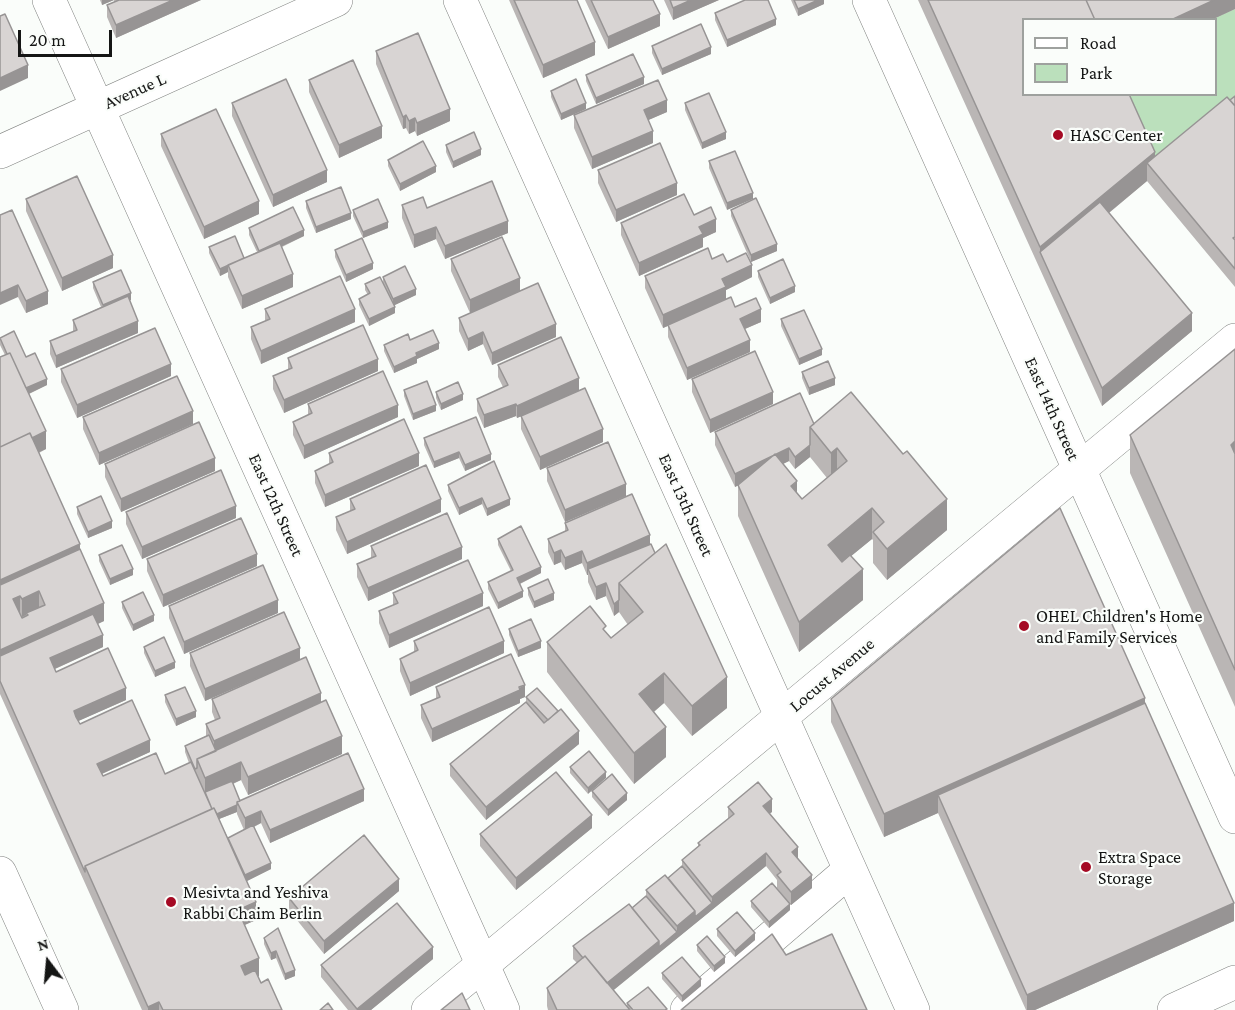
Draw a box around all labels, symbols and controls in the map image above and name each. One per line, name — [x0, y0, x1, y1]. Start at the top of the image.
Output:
scale bar — [21, 18, 116, 56]
legend — [1022, 18, 1217, 96]
text: 20 m — [29, 30, 66, 50]
text: Road — [1080, 33, 1117, 53]
text: Park — [1080, 63, 1112, 83]
street label: Avenue L — [101, 68, 169, 114]
place label: HASC Center — [1070, 124, 1163, 146]
marker: HASC Center — [1051, 128, 1065, 142]
street label: East 14th Street — [1020, 354, 1084, 464]
street label: East 12th Street — [244, 450, 308, 560]
street label: East 13th Street — [654, 450, 718, 560]
place label: OHEL Children's Home and Family Services — [1036, 605, 1202, 648]
marker: OHEL Children's Home and Family Services — [1017, 619, 1031, 633]
street label: Locust Avenue — [785, 633, 879, 717]
place label: Extra Space Storage — [1098, 846, 1181, 888]
marker: Extra Space Storage — [1079, 860, 1093, 874]
place label: Mesivta and Yeshiva Rabbi Chaim Berlin — [183, 881, 329, 924]
marker: Mesivta and Yeshiva Rabbi Chaim Berlin — [164, 895, 178, 909]
north arrow — [18, 932, 78, 992]
text: N — [35, 935, 50, 954]

